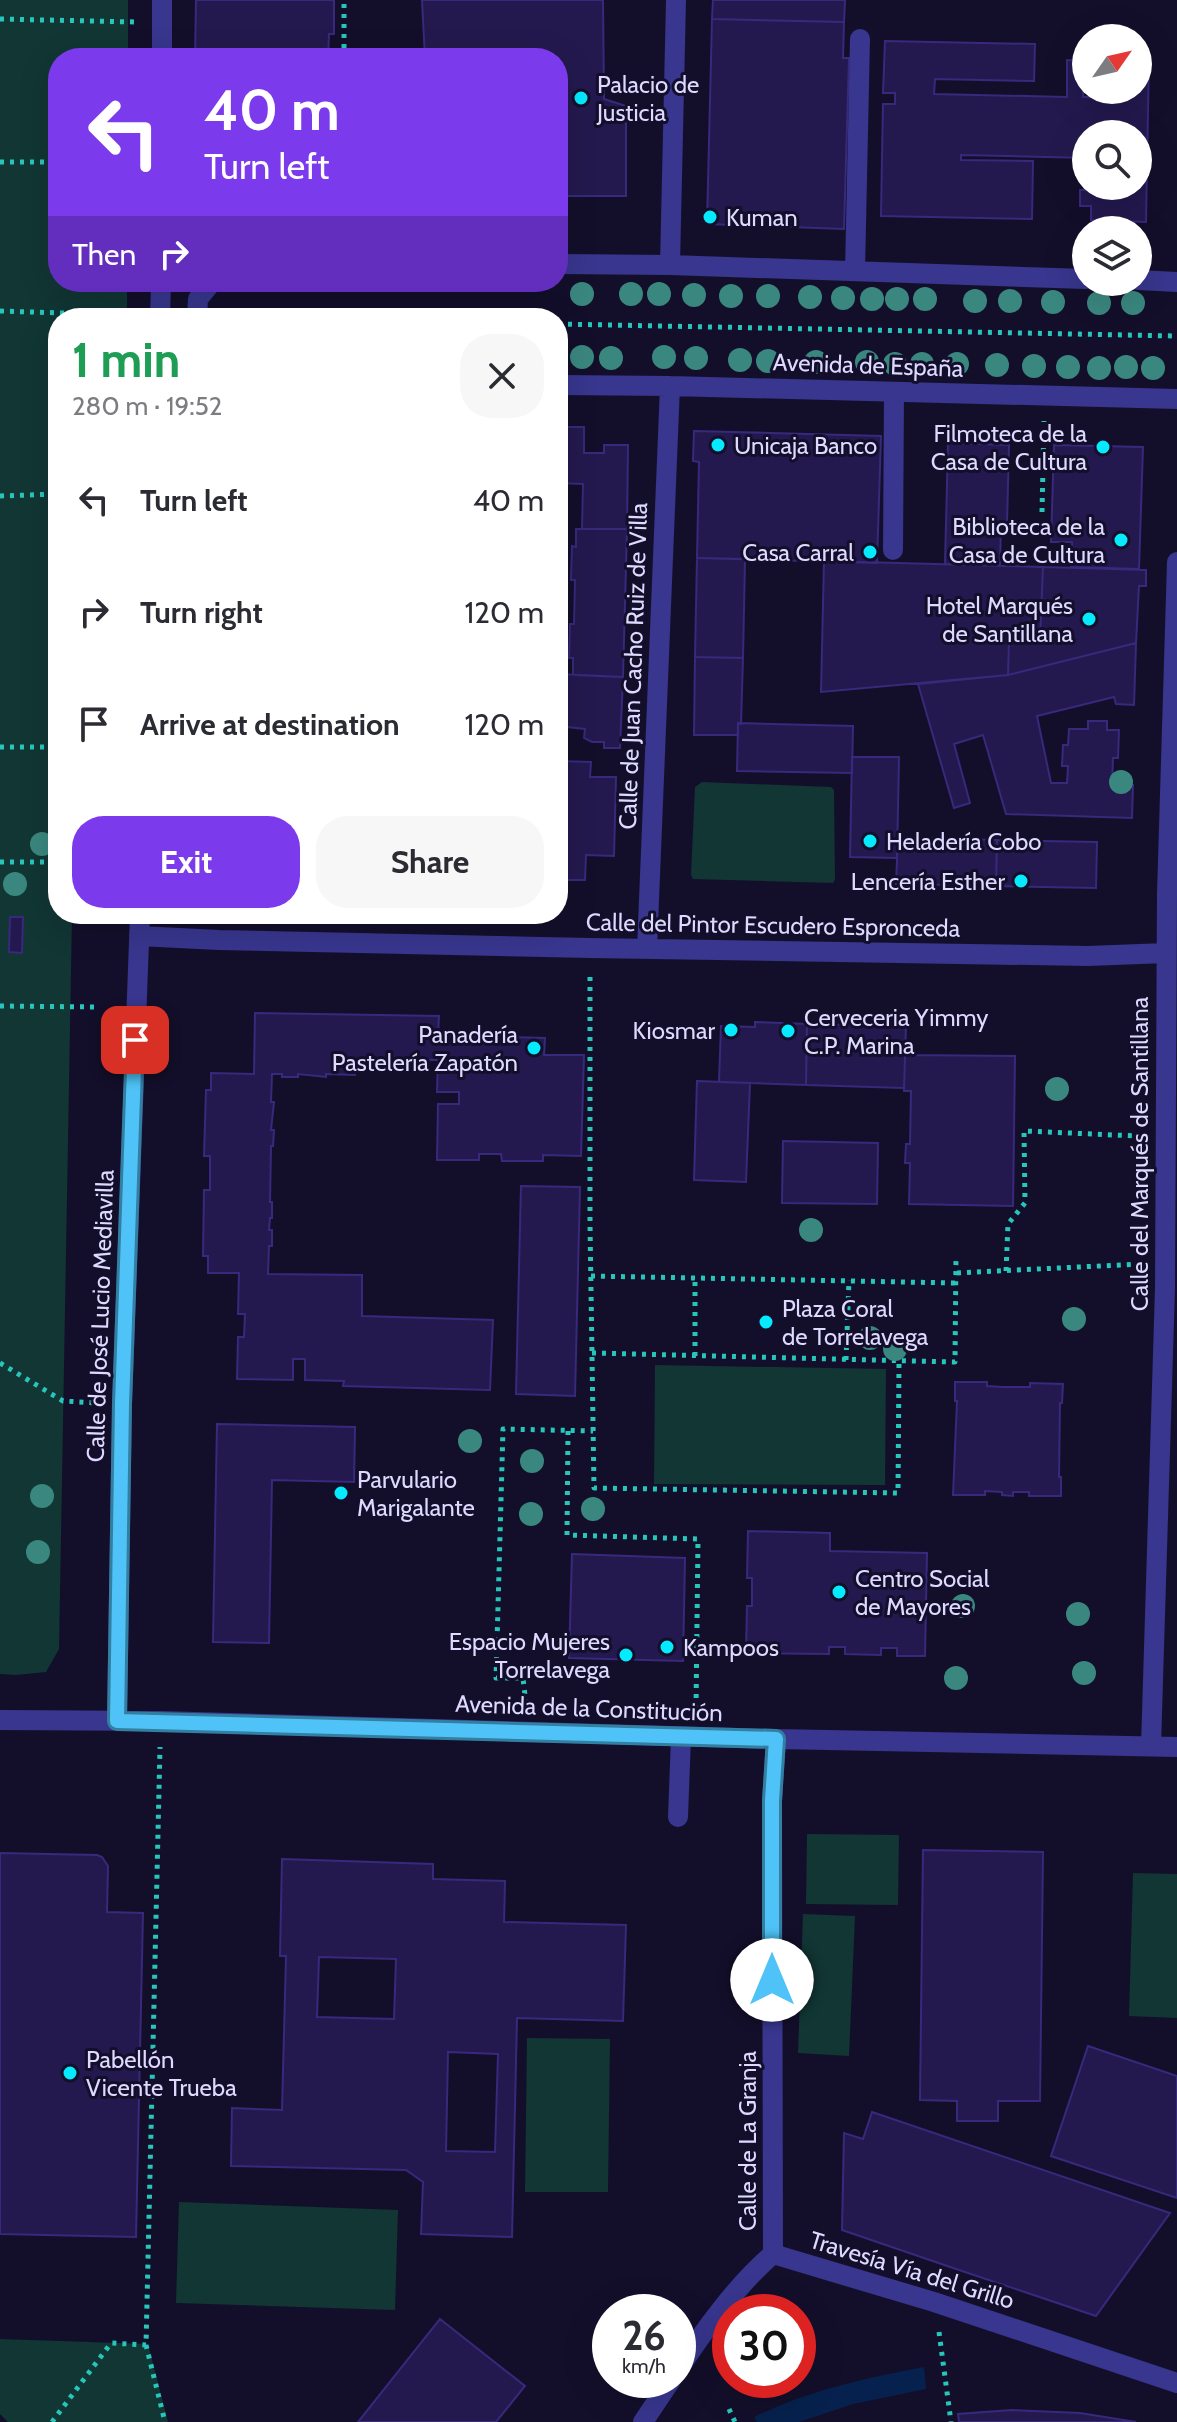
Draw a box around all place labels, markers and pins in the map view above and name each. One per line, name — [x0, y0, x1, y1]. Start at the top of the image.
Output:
place label: Palacio de Justicia — [596, 70, 699, 127]
marker: Palacio de Justicia — [572, 89, 590, 107]
place label: Kuman — [726, 203, 798, 232]
marker: Kuman — [701, 208, 719, 226]
place label: Filmoteca de la Casa de Cultura — [931, 419, 1087, 476]
place label: Unicaja Banco — [734, 431, 877, 460]
marker: Unicaja Banco — [709, 436, 727, 454]
marker: Filmoteca de la Casa de Cultura — [1094, 438, 1112, 456]
place label: Biblioteca de la Casa de Cultura — [949, 512, 1105, 569]
marker: Biblioteca de la Casa de Cultura — [1112, 531, 1130, 549]
place label: Casa Carral — [742, 538, 854, 567]
marker: Casa Carral — [861, 543, 879, 561]
place label: Hotel Marqués de Santillana — [926, 591, 1073, 648]
marker: Hotel Marqués de Santillana — [1080, 610, 1098, 628]
place label: Heladería Cobo — [886, 827, 1041, 856]
marker: Heladería Cobo — [861, 832, 879, 850]
place label: Lencería Esther — [851, 867, 1005, 896]
marker: Lencería Esther — [1012, 872, 1030, 890]
place label: Cerveceria Yimmy C.P. Marina — [804, 1003, 988, 1060]
pin — [101, 1006, 169, 1074]
place label: Kiosmar — [632, 1016, 715, 1045]
place label: Panadería Pastelería Zapatón — [332, 1020, 518, 1077]
marker: Kiosmar — [722, 1021, 740, 1039]
marker: Cerveceria Yimmy C.P. Marina — [779, 1022, 797, 1040]
marker: Panadería Pastelería Zapatón — [525, 1039, 543, 1057]
place label: Plaza Coral de Torrelavega — [782, 1294, 929, 1351]
marker: Plaza Coral de Torrelavega — [757, 1313, 775, 1331]
place label: Parvulario Marigalante — [357, 1465, 475, 1522]
marker: Parvulario Marigalante — [332, 1484, 350, 1502]
place label: Centro Social de Mayores — [855, 1564, 990, 1621]
marker: Centro Social de Mayores — [830, 1583, 848, 1601]
place label: Espacio Mujeres Torrelavega — [449, 1627, 610, 1684]
place label: Kampoos — [683, 1633, 779, 1662]
marker: Kampoos — [658, 1638, 676, 1656]
marker: Espacio Mujeres Torrelavega — [617, 1646, 635, 1664]
place label: Pabellón Vicente Trueba — [86, 2045, 237, 2102]
marker: Pabellón Vicente Trueba — [61, 2064, 79, 2082]

